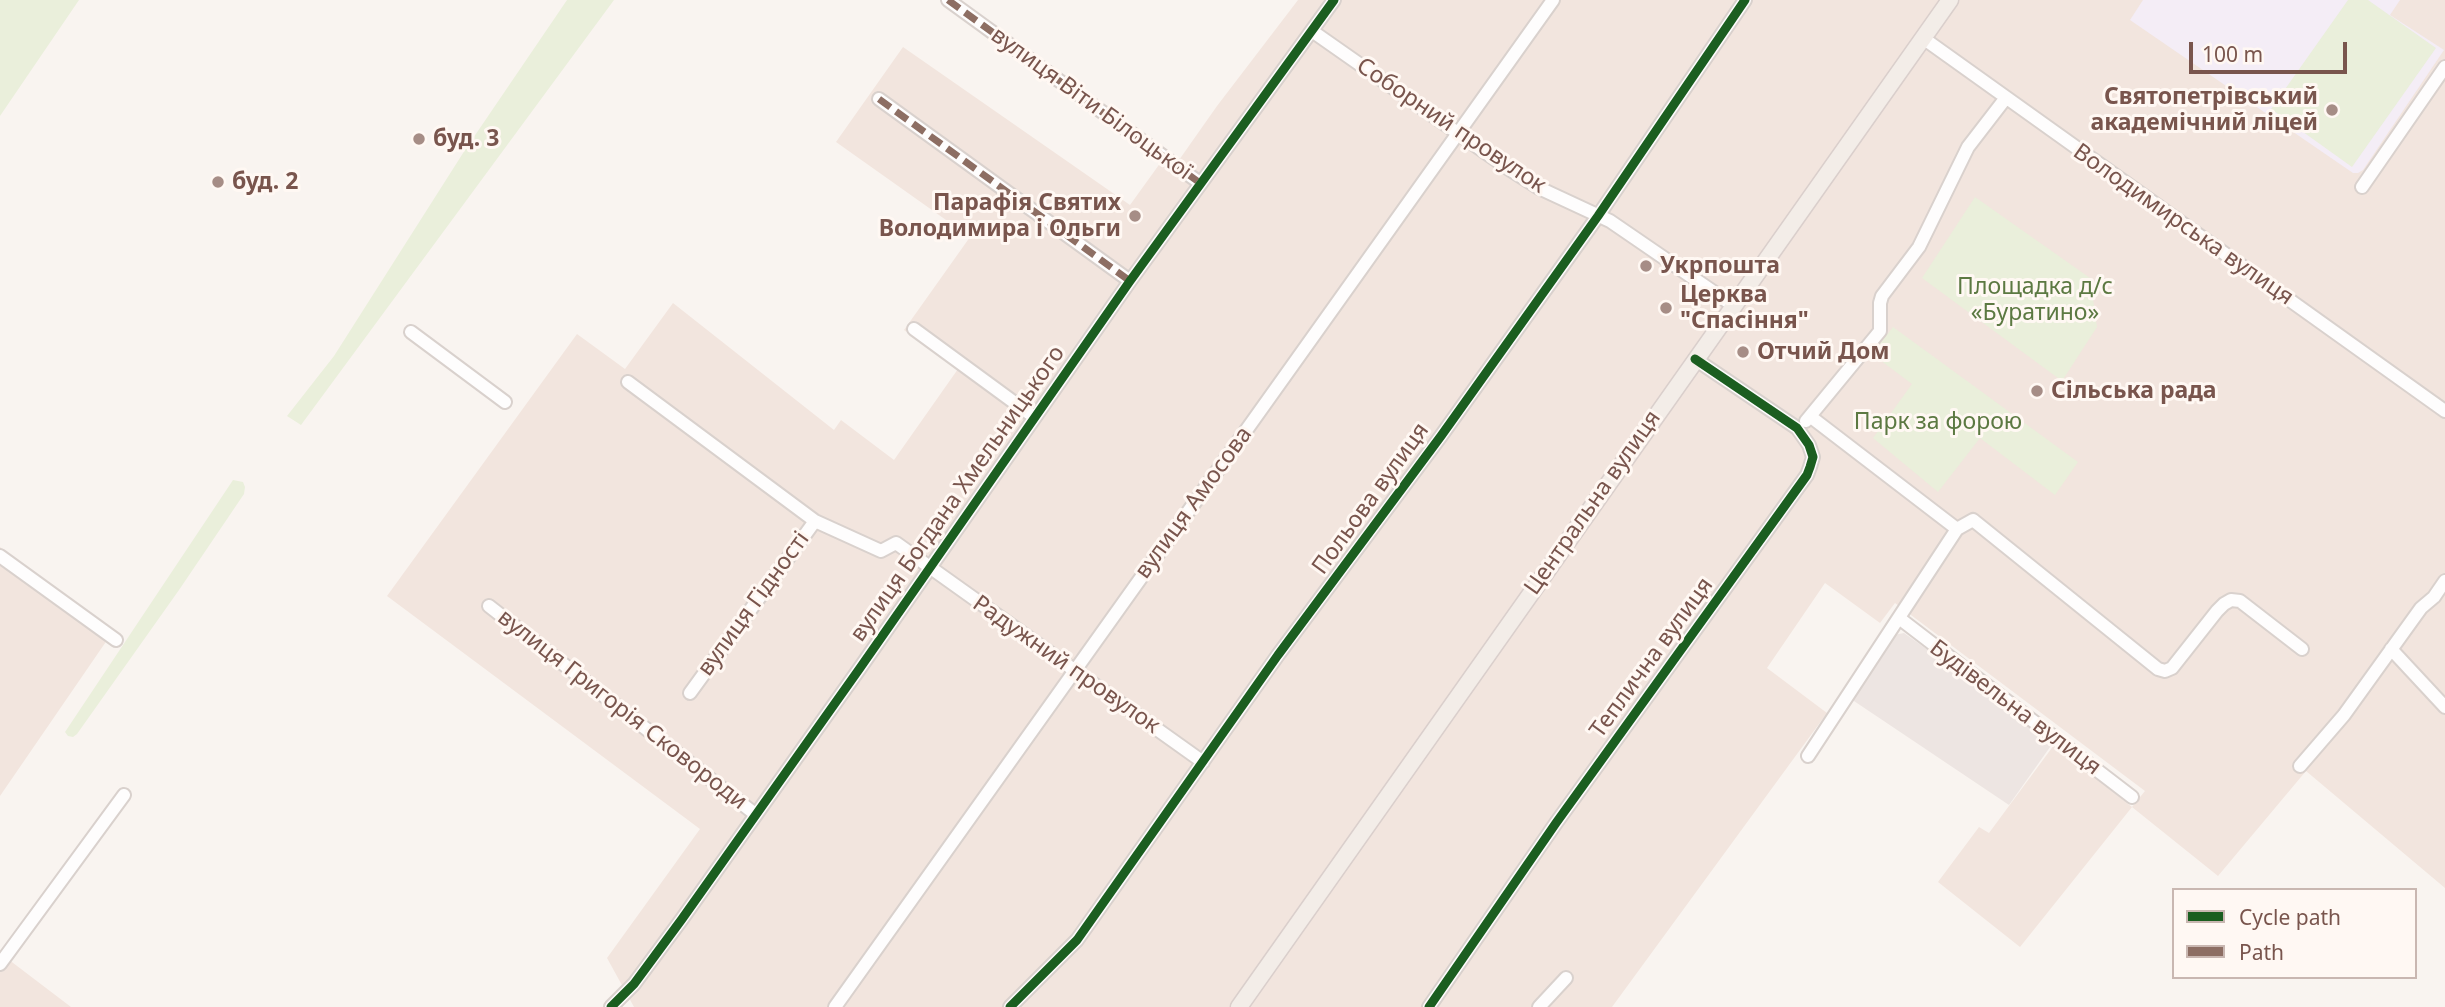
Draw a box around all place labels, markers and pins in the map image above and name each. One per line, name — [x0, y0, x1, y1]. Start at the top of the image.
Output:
place label: Святопетрівський академічний ліцей — [2090, 83, 2318, 137]
marker: Святопетрівський академічний ліцей — [2324, 102, 2340, 118]
place label: буд. 3 — [433, 125, 499, 153]
marker: буд. 3 — [411, 131, 427, 147]
place label: буд. 2 — [232, 168, 298, 196]
marker: буд. 2 — [210, 174, 226, 190]
place label: Парафія Святих Володимира і Ольги — [879, 189, 1121, 243]
marker: Парафія Святих Володимира і Ольги — [1127, 208, 1143, 224]
place label: Укрпошта — [1660, 252, 1780, 280]
marker: Укрпошта — [1638, 258, 1654, 274]
place label: Церква "Спасіння" — [1680, 281, 1809, 335]
marker: Церква "Спасіння" — [1658, 300, 1674, 316]
place label: Отчий Дом — [1757, 338, 1890, 366]
marker: Отчий Дом — [1735, 344, 1751, 360]
place label: Сільська рада — [2051, 377, 2217, 405]
marker: Сільська рада — [2029, 383, 2045, 399]

